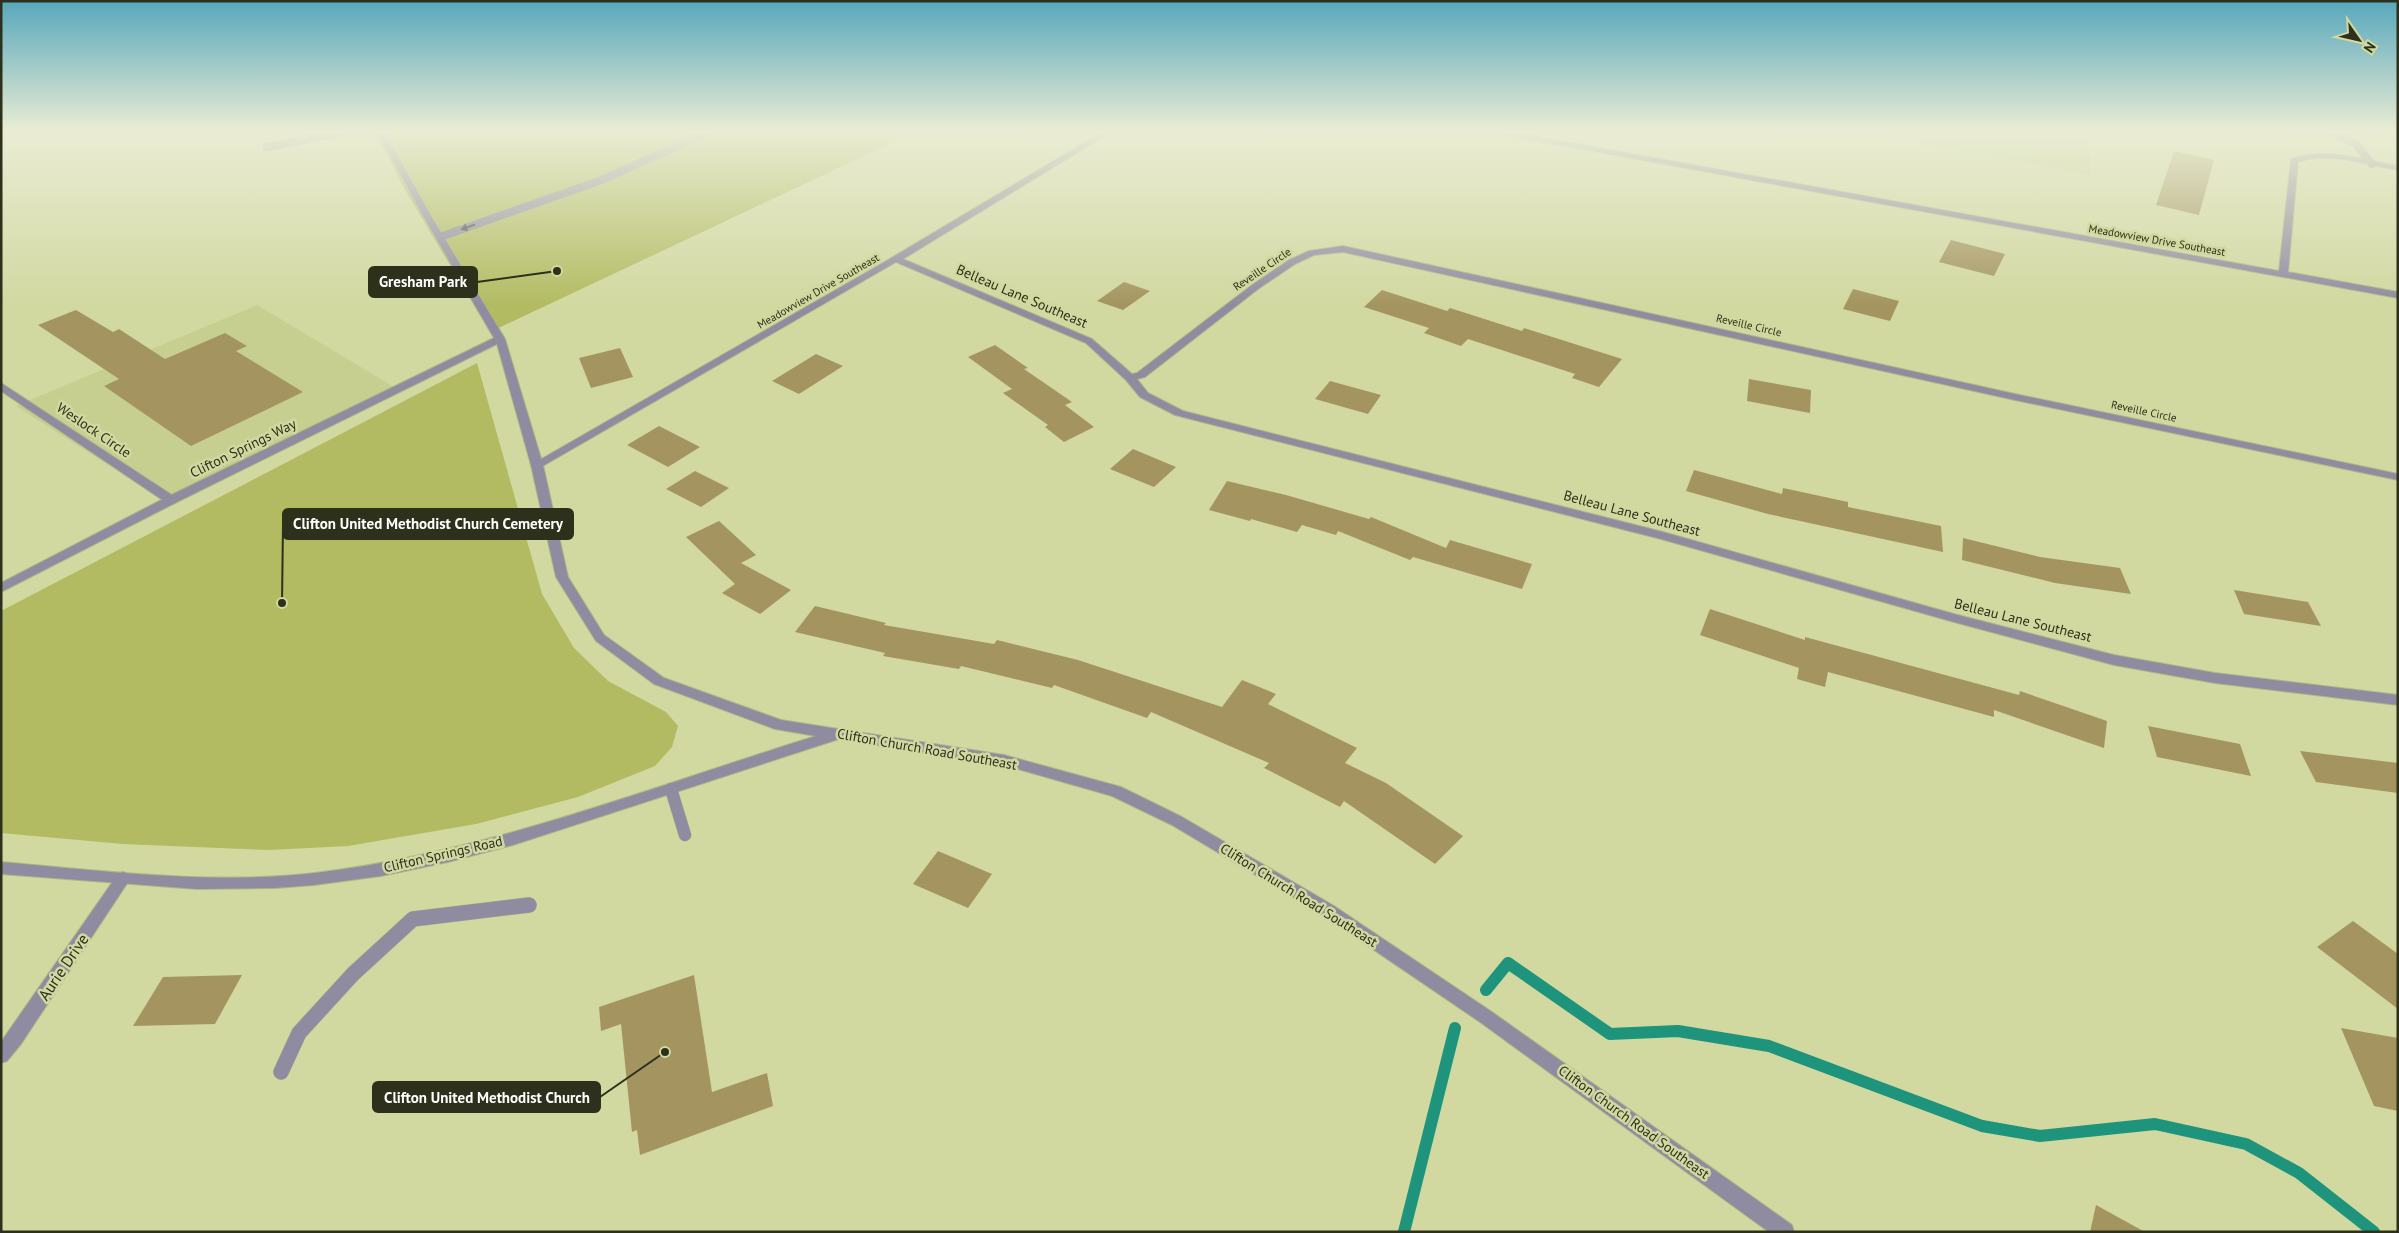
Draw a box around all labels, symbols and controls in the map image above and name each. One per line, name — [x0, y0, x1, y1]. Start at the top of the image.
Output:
north arrow — [2334, 15, 2384, 65]
text: N — [2360, 38, 2380, 56]
street label: Meadowview Drive Southeast — [2088, 221, 2227, 259]
one-way arrow — [461, 224, 476, 231]
street label: Reveille Circle — [1230, 244, 1294, 293]
street label: Meadowview Drive Southeast — [755, 250, 882, 332]
street label: Belleau Lane Southeast — [954, 260, 1091, 332]
callout: Gresham Park — [369, 267, 477, 297]
text: Gresham Park — [379, 272, 468, 291]
street label: Reveille Circle — [1715, 311, 1783, 339]
street label: Reveille Circle — [2110, 397, 2179, 425]
street label: Weslock Circle — [53, 399, 135, 461]
street label: Clifton Springs Way — [187, 414, 300, 482]
street label: Belleau Lane Southeast — [1562, 486, 1703, 540]
callout: Clifton United Methodist Church Cemetery — [283, 509, 573, 539]
text: Clifton United Methodist Church Cemetery — [293, 514, 564, 533]
street label: Belleau Lane Southeast — [1953, 594, 2094, 646]
street label: Clifton Church Road Southeast — [836, 724, 1019, 774]
street label: Clifton Springs Road — [382, 832, 504, 876]
street label: Clifton Church Road Southeast — [1217, 839, 1381, 951]
street label: Aurie Drive — [33, 930, 93, 1004]
street label: Clifton Church Road Southeast — [1555, 1061, 1713, 1183]
callout: Clifton United Methodist Church — [373, 1082, 600, 1112]
text: Clifton United Methodist Church — [384, 1088, 590, 1107]

